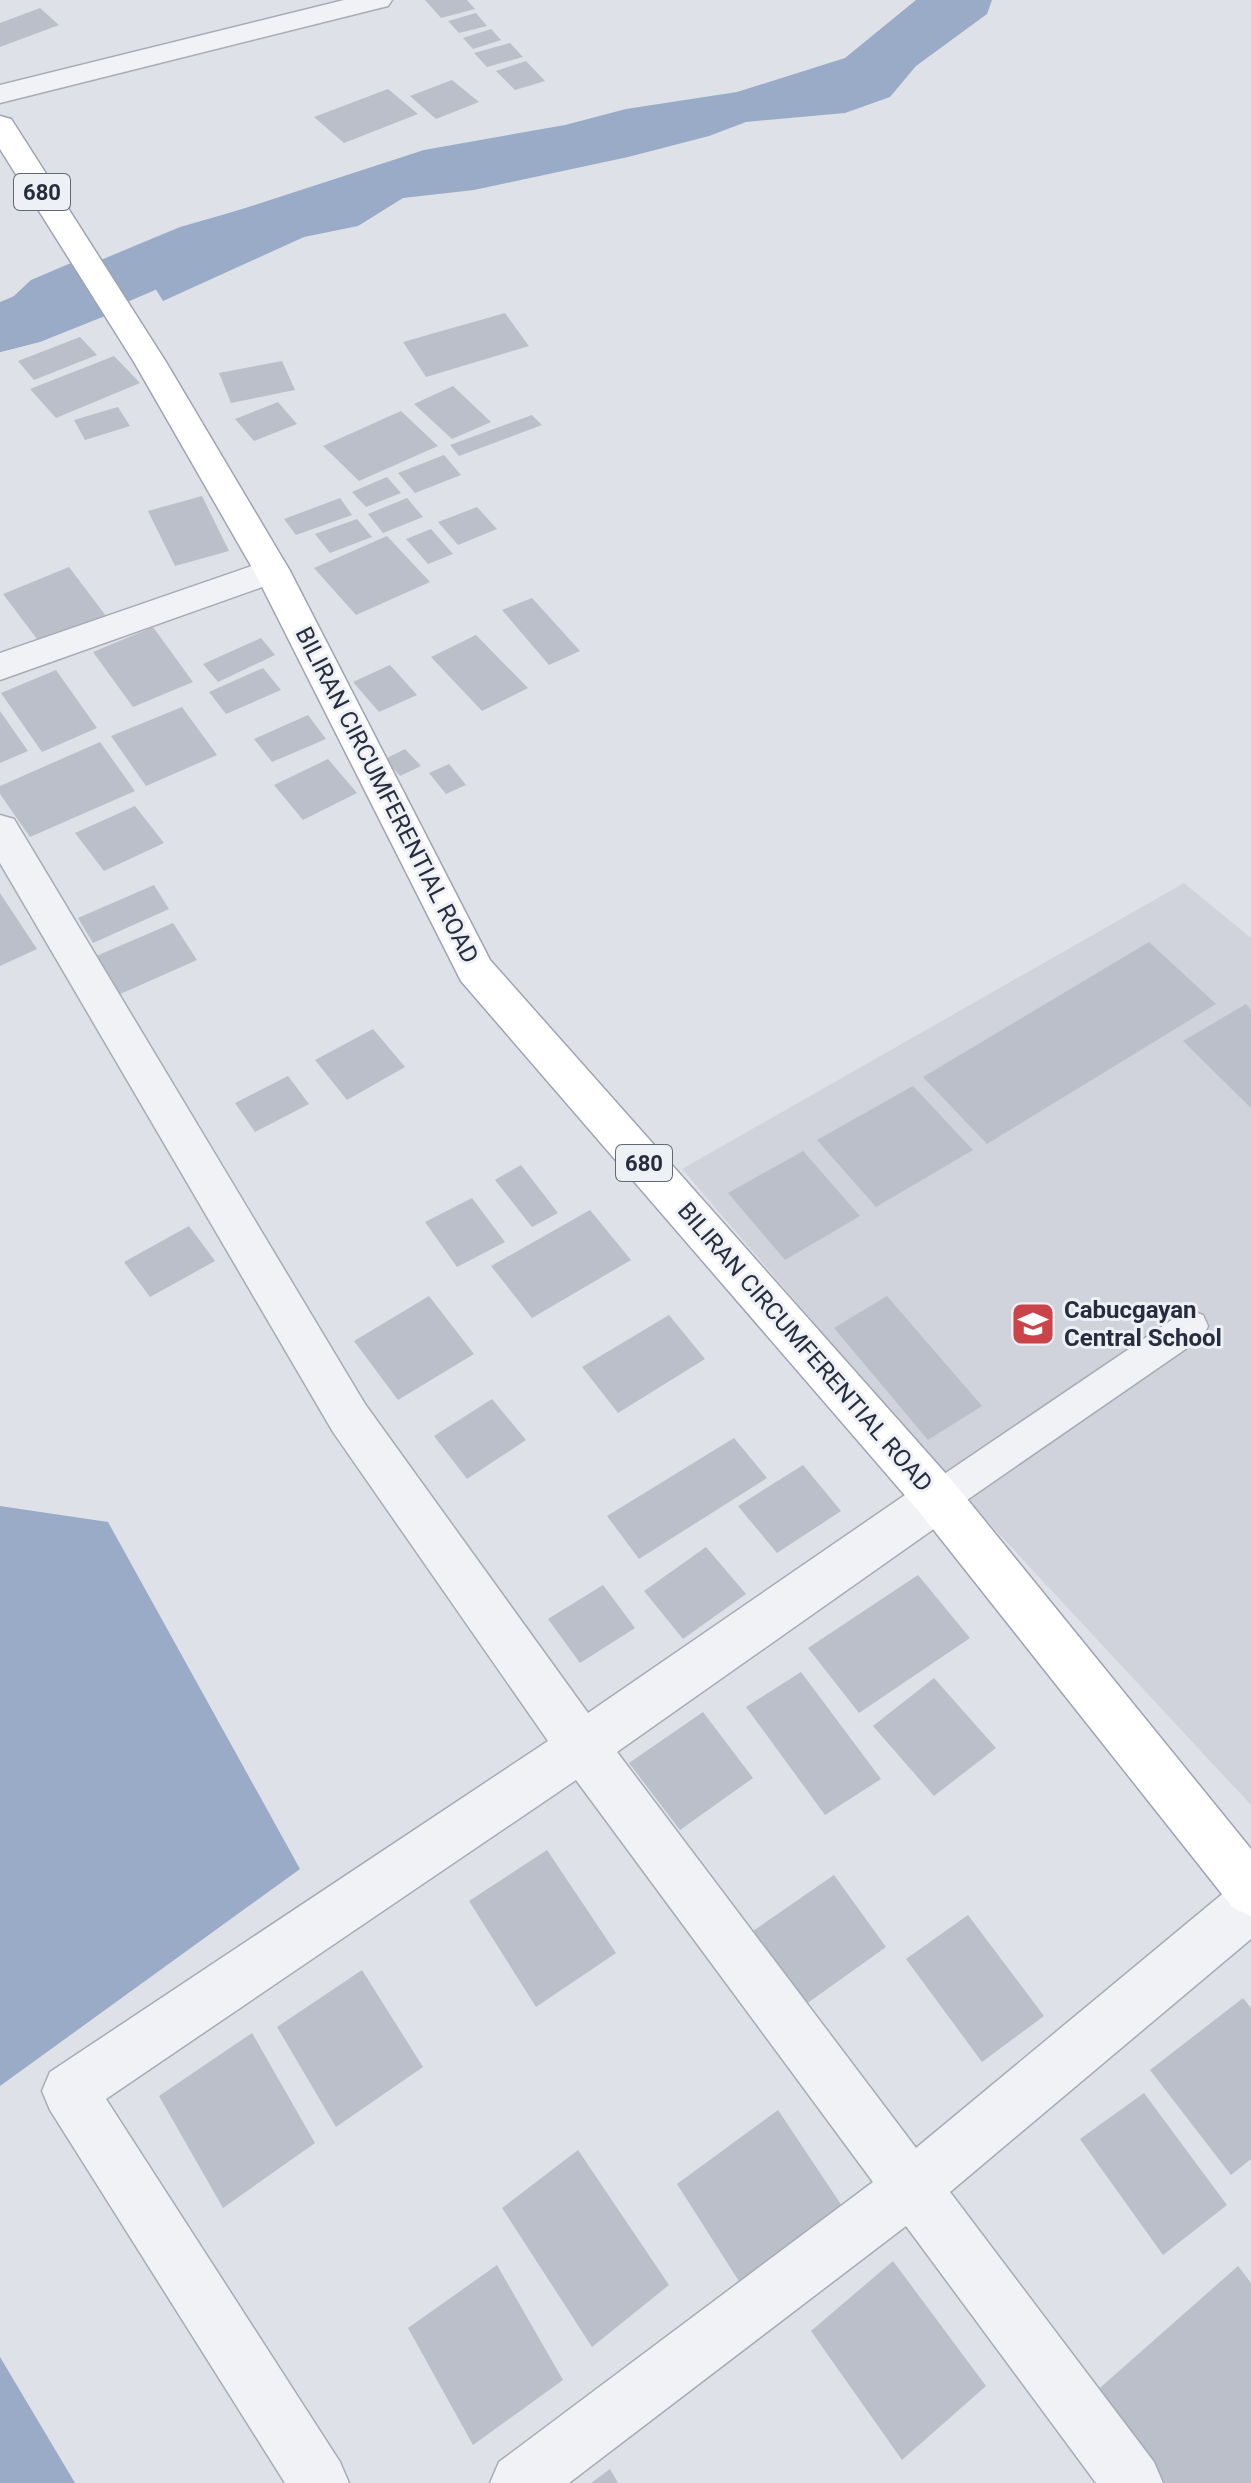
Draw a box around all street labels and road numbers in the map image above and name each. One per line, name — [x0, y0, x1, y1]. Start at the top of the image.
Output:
road number: 680 — [14, 174, 70, 210]
street label: BILIRAN CIRCUMFERENTIAL ROAD — [290, 622, 484, 968]
road number: 680 — [616, 1145, 672, 1181]
street label: BILIRAN CIRCUMFERENTIAL ROAD — [672, 1197, 938, 1497]

